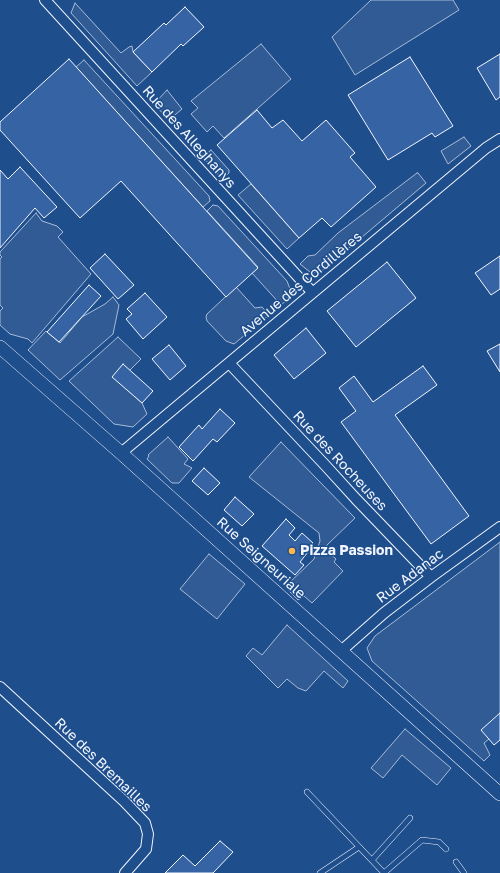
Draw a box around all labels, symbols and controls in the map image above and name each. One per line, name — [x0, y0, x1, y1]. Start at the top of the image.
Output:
street label: Rue des Alleghanys — [139, 82, 239, 192]
street label: Avenue des Cordillères — [237, 228, 365, 340]
street label: Rue des Rocheuses — [289, 408, 391, 514]
street label: Rue Seigneuriale — [213, 514, 309, 602]
place label: Pizza Passion — [300, 543, 393, 559]
street label: Rue Adanac — [373, 545, 447, 607]
marker: Pizza Passion — [287, 546, 297, 556]
street label: Rue des Bremailles — [51, 714, 155, 816]

